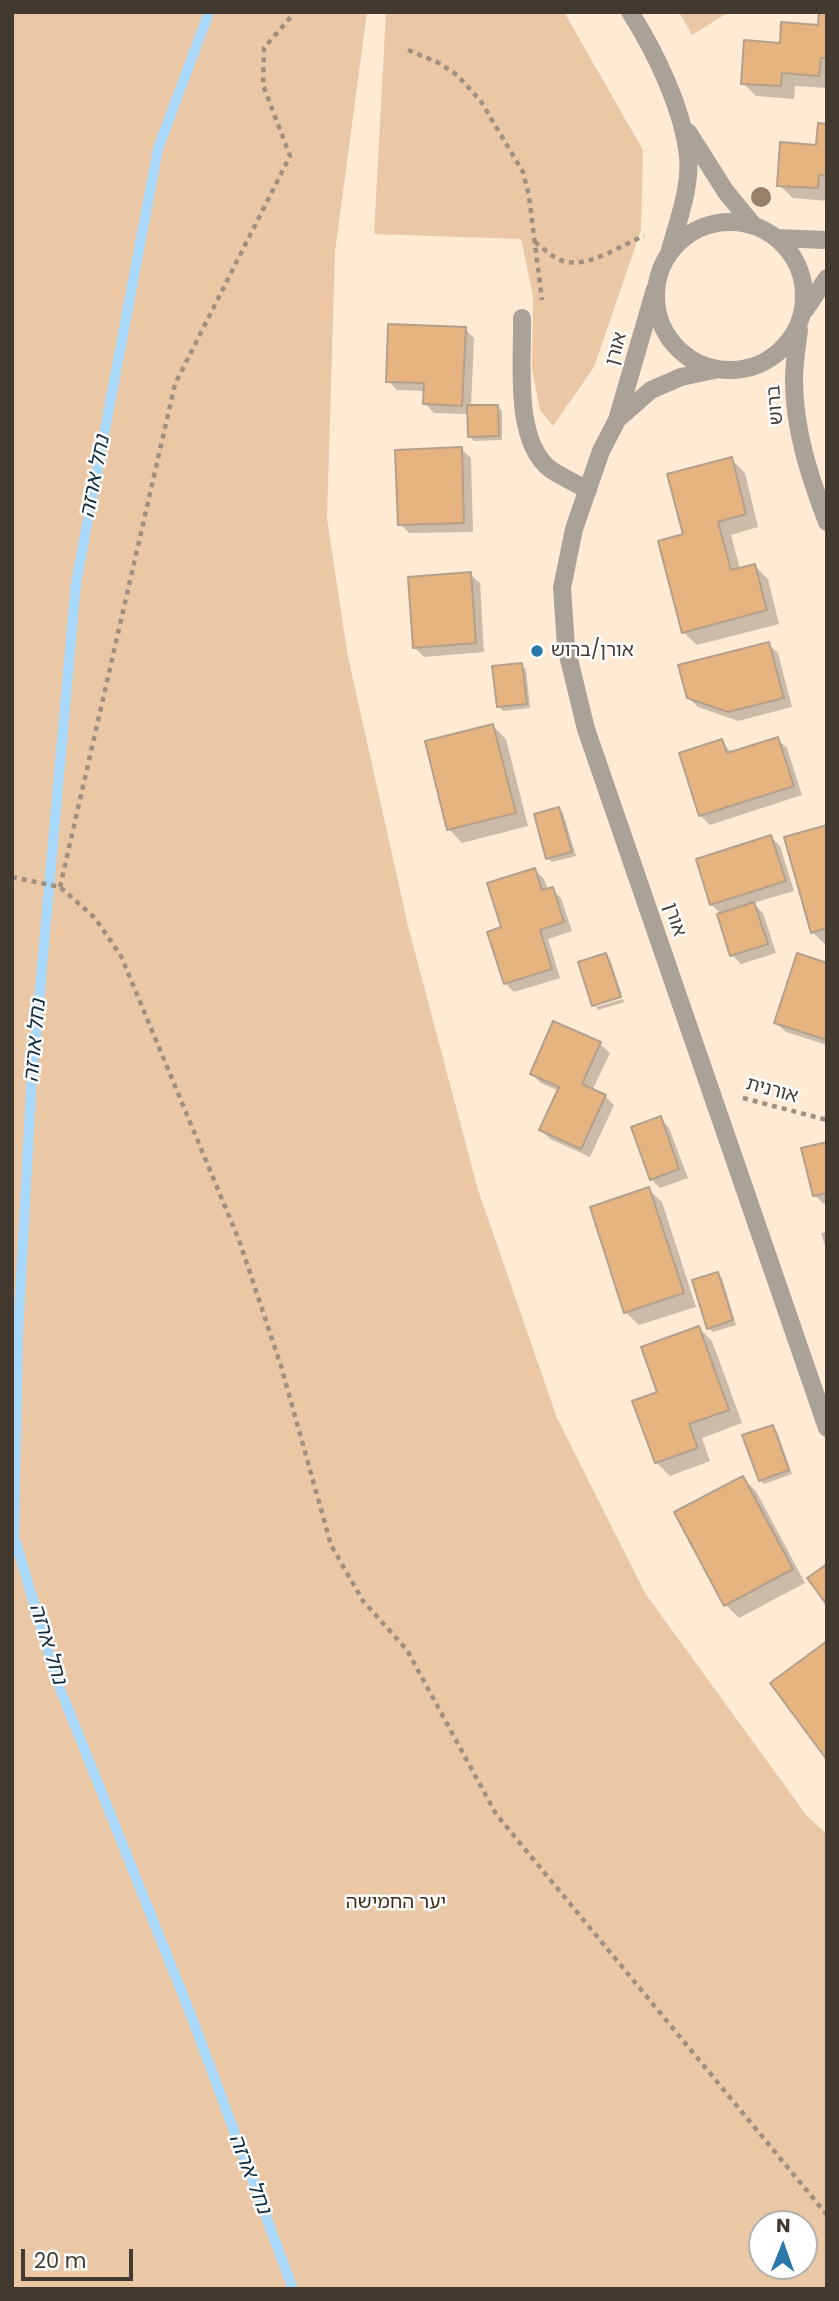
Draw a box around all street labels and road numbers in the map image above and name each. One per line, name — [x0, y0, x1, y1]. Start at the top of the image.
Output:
street label: אורן — [601, 330, 633, 368]
street label: ברוש — [763, 384, 789, 426]
street label: אורן — [658, 900, 690, 940]
street label: אורנית — [744, 1073, 800, 1109]

